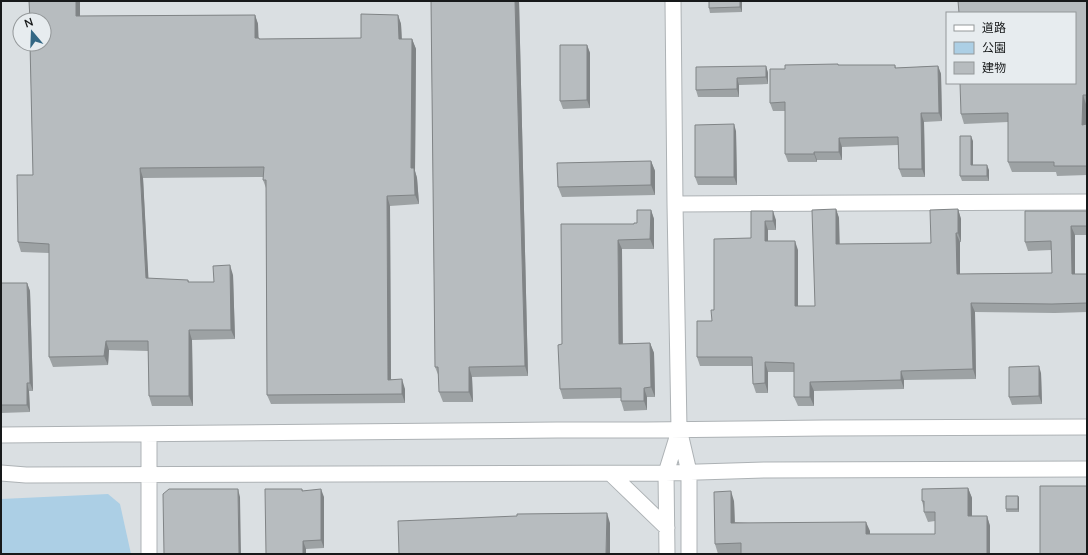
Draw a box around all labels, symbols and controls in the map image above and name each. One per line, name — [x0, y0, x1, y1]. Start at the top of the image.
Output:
north arrow — [12, 12, 52, 52]
legend — [946, 12, 1076, 84]
text: N — [22, 15, 35, 30]
text: 道路 — [982, 20, 1006, 35]
text: 公園 — [982, 40, 1006, 55]
text: 建物 — [982, 60, 1006, 75]

